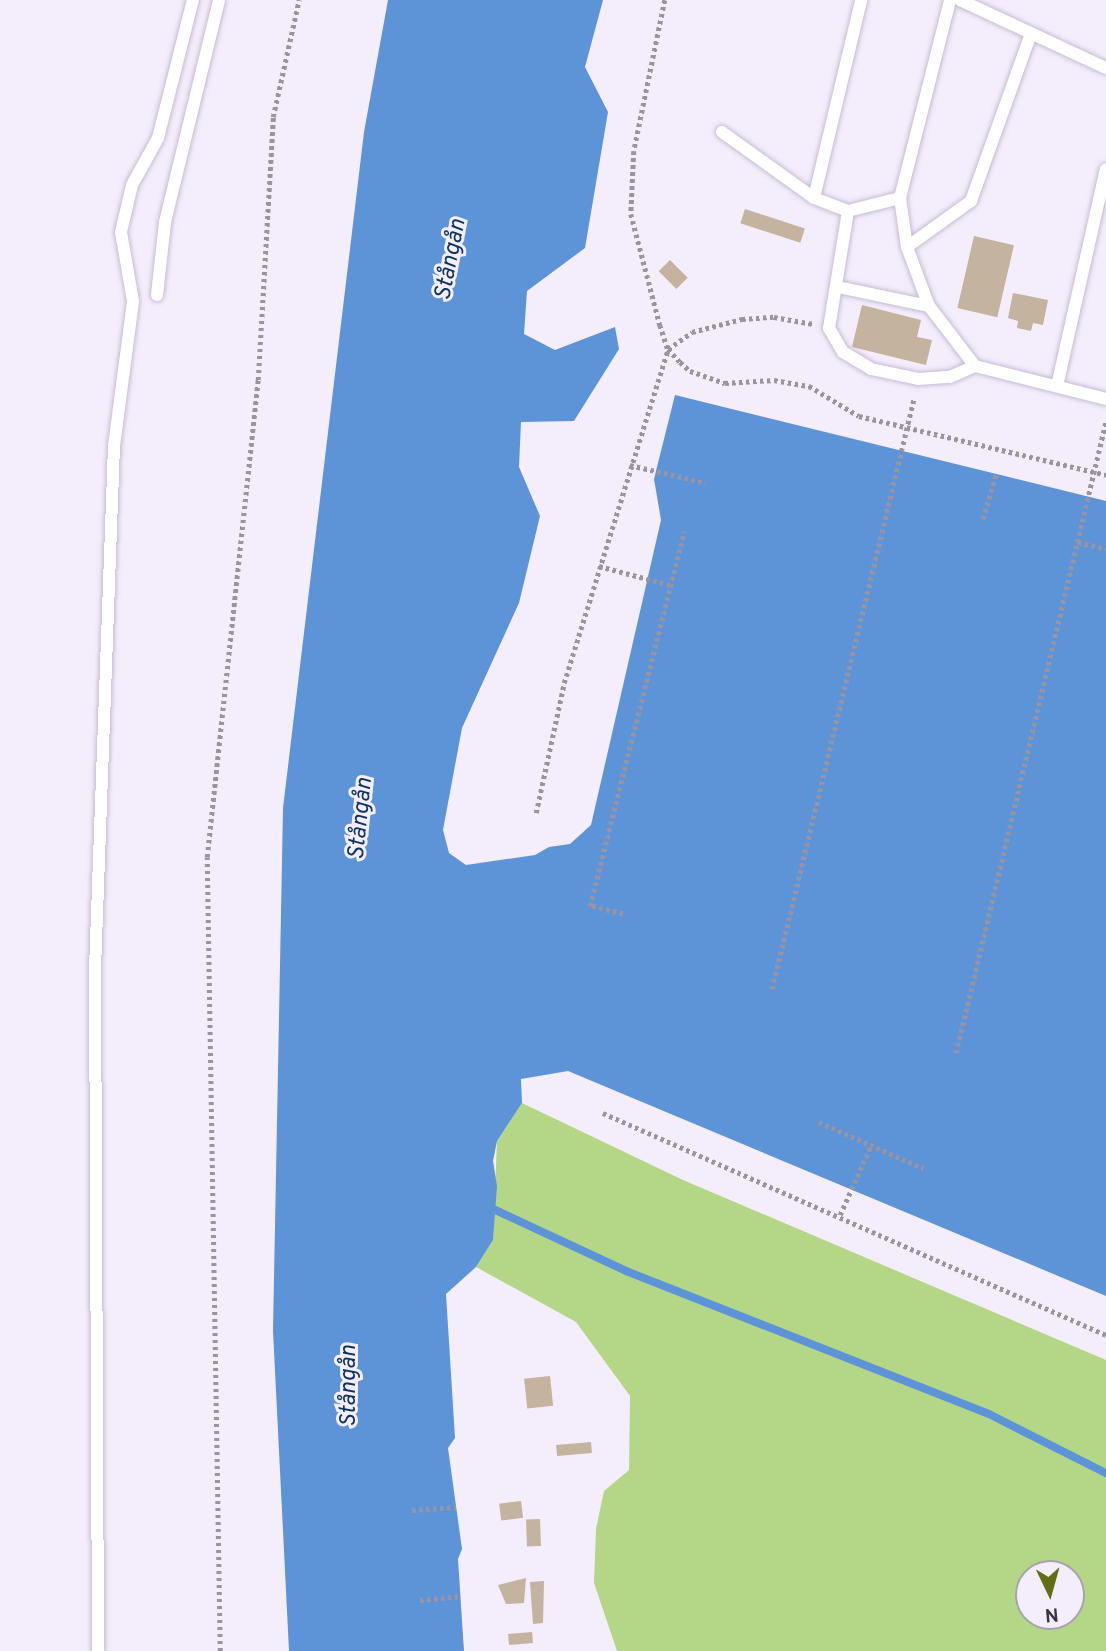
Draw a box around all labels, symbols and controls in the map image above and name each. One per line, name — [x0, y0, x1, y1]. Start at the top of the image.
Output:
water label: Stångån — [431, 217, 473, 303]
water label: Stångån — [344, 777, 380, 861]
water label: Stångån — [336, 1345, 364, 1427]
north arrow — [1015, 1560, 1085, 1630]
text: N — [1044, 1601, 1060, 1626]

